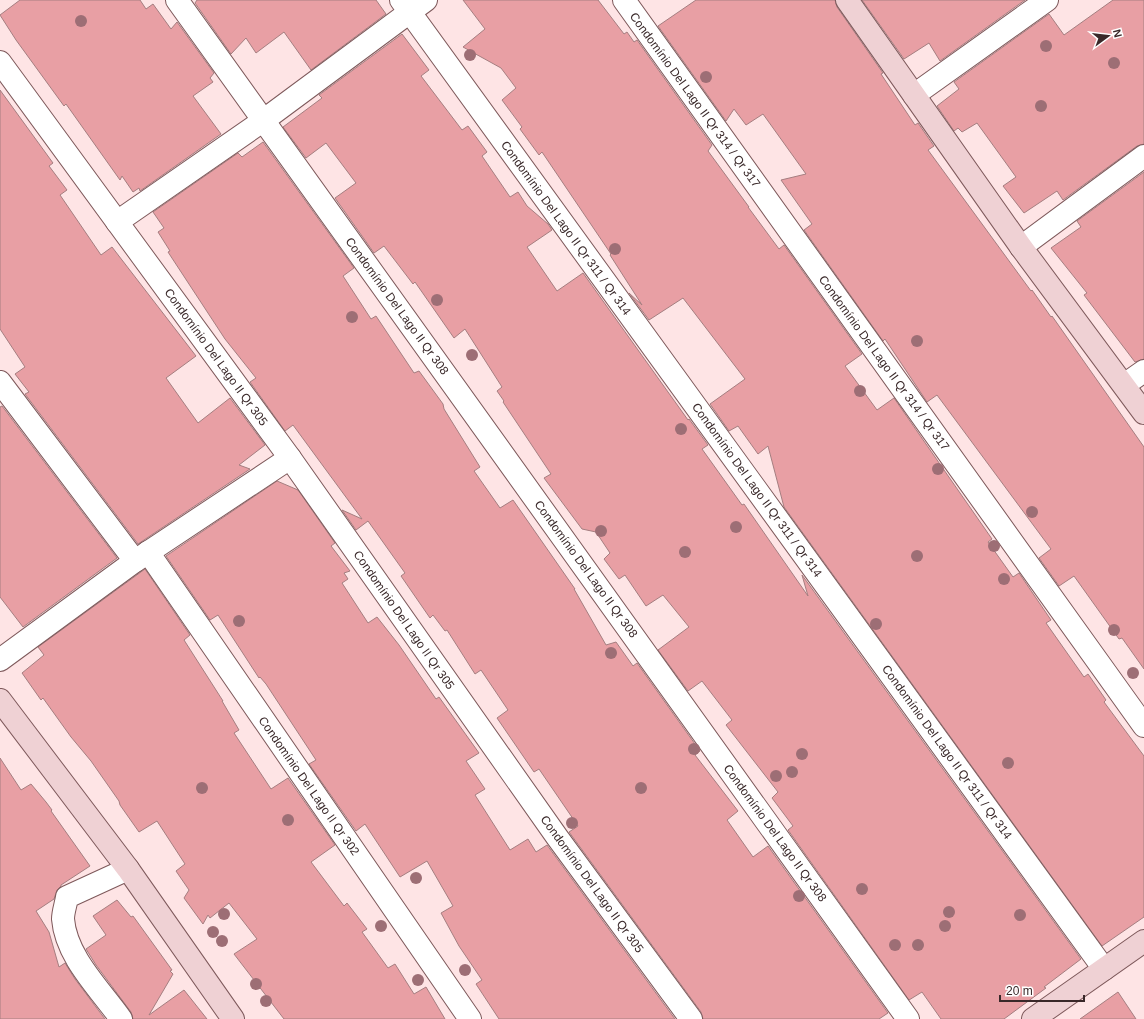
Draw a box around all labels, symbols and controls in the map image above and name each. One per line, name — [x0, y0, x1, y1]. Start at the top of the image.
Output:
street label: Condomínio Del Lago II Qr 314 / Qr 317 — [627, 10, 763, 190]
north arrow — [1088, 16, 1128, 56]
text: N — [1111, 28, 1124, 39]
street label: Condomínio Del Lago II Qr 311 / Qr 314 — [498, 138, 634, 318]
street label: Condomínio Del Lago II Qr 308 — [343, 235, 452, 378]
street label: Condomínio Del Lago II Qr 314 / Qr 317 — [816, 273, 952, 453]
street label: Condomínio Del Lago II Qr 305 — [162, 286, 271, 429]
street label: Condomínio Del Lago II Qr 311 / Qr 314 — [689, 400, 825, 580]
street label: Condomínio Del Lago II Qr 308 — [532, 498, 641, 641]
street label: Condomínio Del Lago II Qr 305 — [351, 548, 458, 692]
street label: Condomínio Del Lago II Qr 311 / Qr 314 — [879, 662, 1015, 842]
street label: Condomínio Del Lago II Qr 302 — [256, 714, 363, 858]
street label: Condomínio Del Lago II Qr 308 — [721, 762, 830, 905]
street label: Condomínio Del Lago II Qr 305 — [538, 813, 647, 956]
scale bar — [1000, 977, 1084, 1003]
text: 20 m — [1006, 984, 1033, 998]

